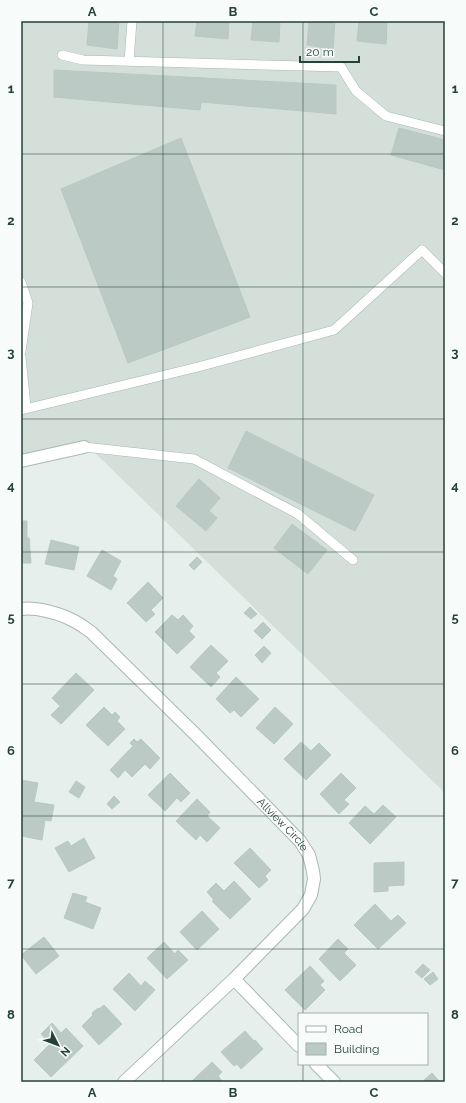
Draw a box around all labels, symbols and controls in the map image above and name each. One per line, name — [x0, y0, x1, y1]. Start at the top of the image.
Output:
text: A — [88, 4, 97, 19]
text: B — [229, 4, 238, 19]
text: C — [370, 4, 379, 19]
scale bar — [300, 38, 359, 64]
text: 20 m — [306, 45, 334, 59]
text: 1 — [8, 81, 15, 96]
text: 1 — [452, 81, 459, 96]
text: 2 — [7, 213, 15, 228]
text: 2 — [451, 213, 459, 228]
text: 3 — [7, 345, 15, 360]
text: 3 — [451, 345, 459, 360]
text: 4 — [7, 478, 15, 493]
text: 4 — [451, 478, 459, 493]
text: 5 — [7, 610, 15, 625]
text: 5 — [451, 610, 459, 625]
text: 6 — [7, 743, 15, 758]
text: 6 — [451, 743, 459, 758]
street label: Allview Circle — [255, 795, 311, 854]
text: 7 — [7, 875, 15, 890]
text: 7 — [451, 875, 459, 890]
text: 8 — [7, 1007, 15, 1022]
text: 8 — [451, 1007, 459, 1022]
legend — [298, 1013, 428, 1065]
text: Road — [334, 1022, 363, 1036]
north arrow — [38, 1025, 78, 1065]
text: Building — [334, 1042, 380, 1056]
text: N — [57, 1044, 73, 1059]
text: A — [88, 1085, 97, 1100]
text: B — [229, 1085, 238, 1100]
text: C — [370, 1085, 379, 1100]

